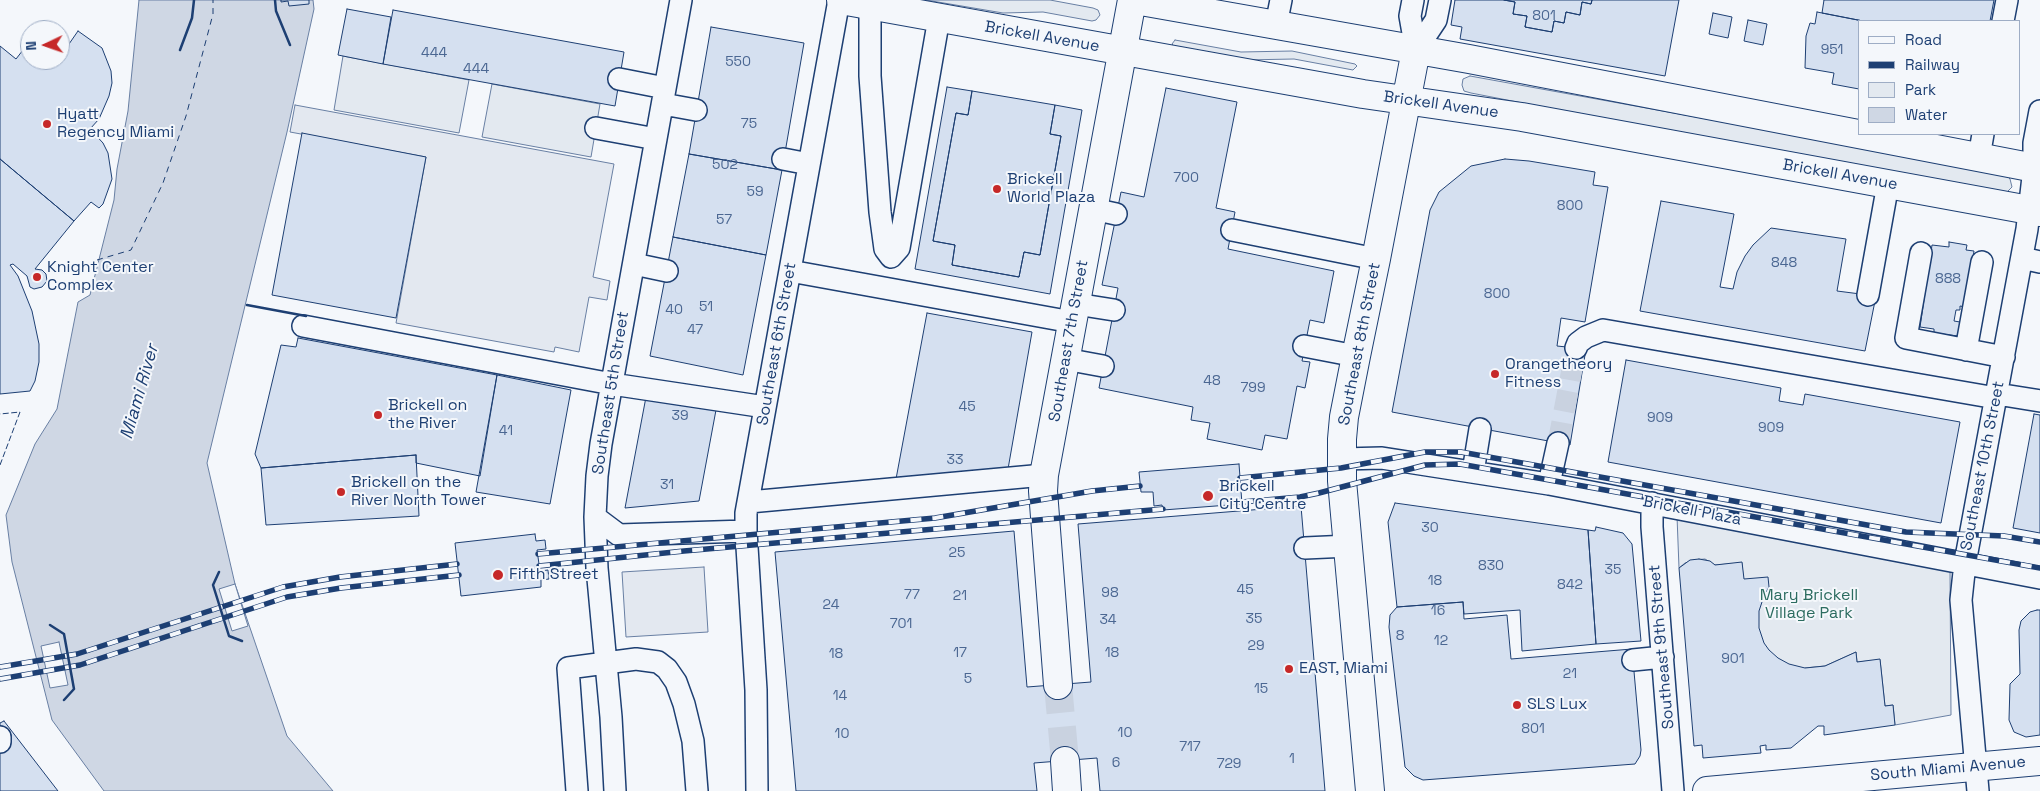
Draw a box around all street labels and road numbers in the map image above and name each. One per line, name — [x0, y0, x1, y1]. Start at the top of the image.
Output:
street label: Brickell Avenue — [983, 17, 1101, 57]
street label: Brickell Avenue — [1382, 87, 1500, 123]
street label: Brickell Avenue — [1781, 155, 1899, 195]
street label: Southeast 7th Street — [1045, 258, 1093, 424]
street label: Southeast 6th Street — [753, 261, 801, 427]
street label: Southeast 8th Street — [1335, 261, 1385, 427]
street label: Southeast 5th Street — [589, 310, 633, 476]
street label: Southeast 10th Street — [1957, 380, 2009, 552]
street label: Brickell Plaza — [1641, 492, 1743, 530]
street label: Southeast 9th Street — [1645, 564, 1679, 730]
street label: South Miami Avenue — [1869, 753, 2027, 785]

